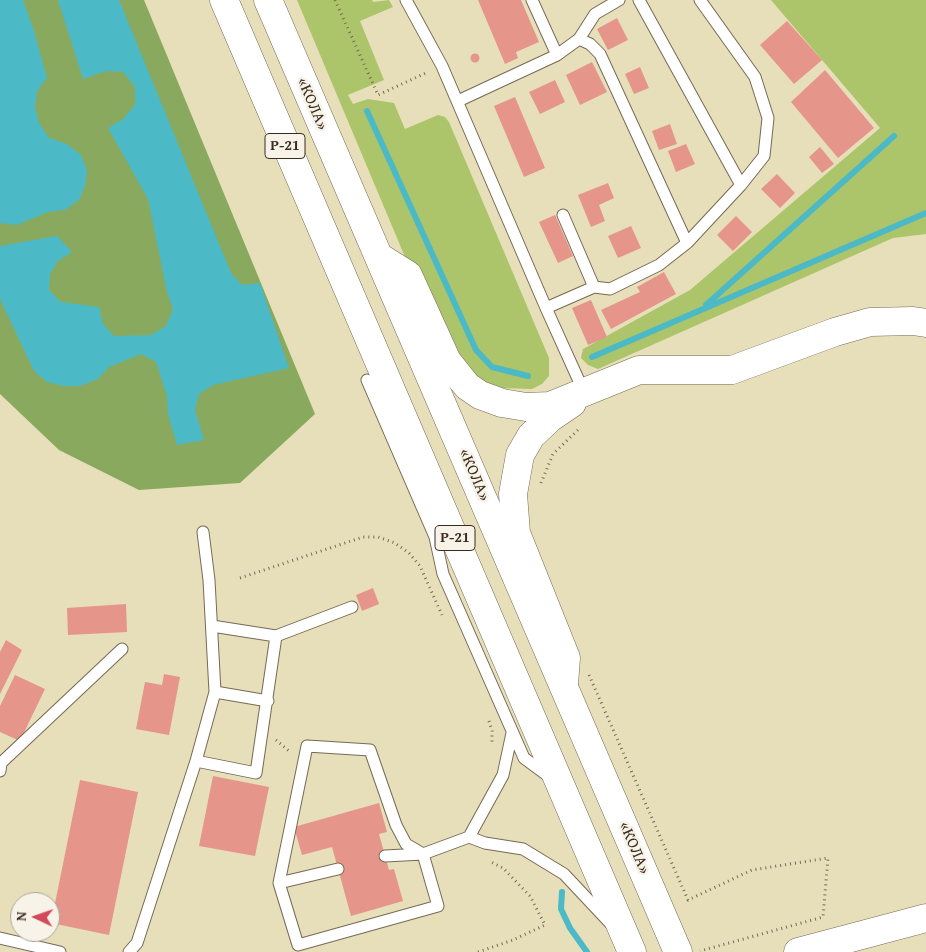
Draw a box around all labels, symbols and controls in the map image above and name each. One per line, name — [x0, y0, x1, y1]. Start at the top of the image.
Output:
street label: «КОЛА» — [292, 75, 332, 133]
road number: Р-21 — [265, 134, 305, 158]
street label: «КОЛА» — [454, 446, 494, 504]
road number: Р-21 — [435, 526, 475, 550]
street label: «КОЛА» — [614, 819, 654, 877]
north arrow — [10, 892, 60, 942]
text: N — [11, 911, 31, 921]

